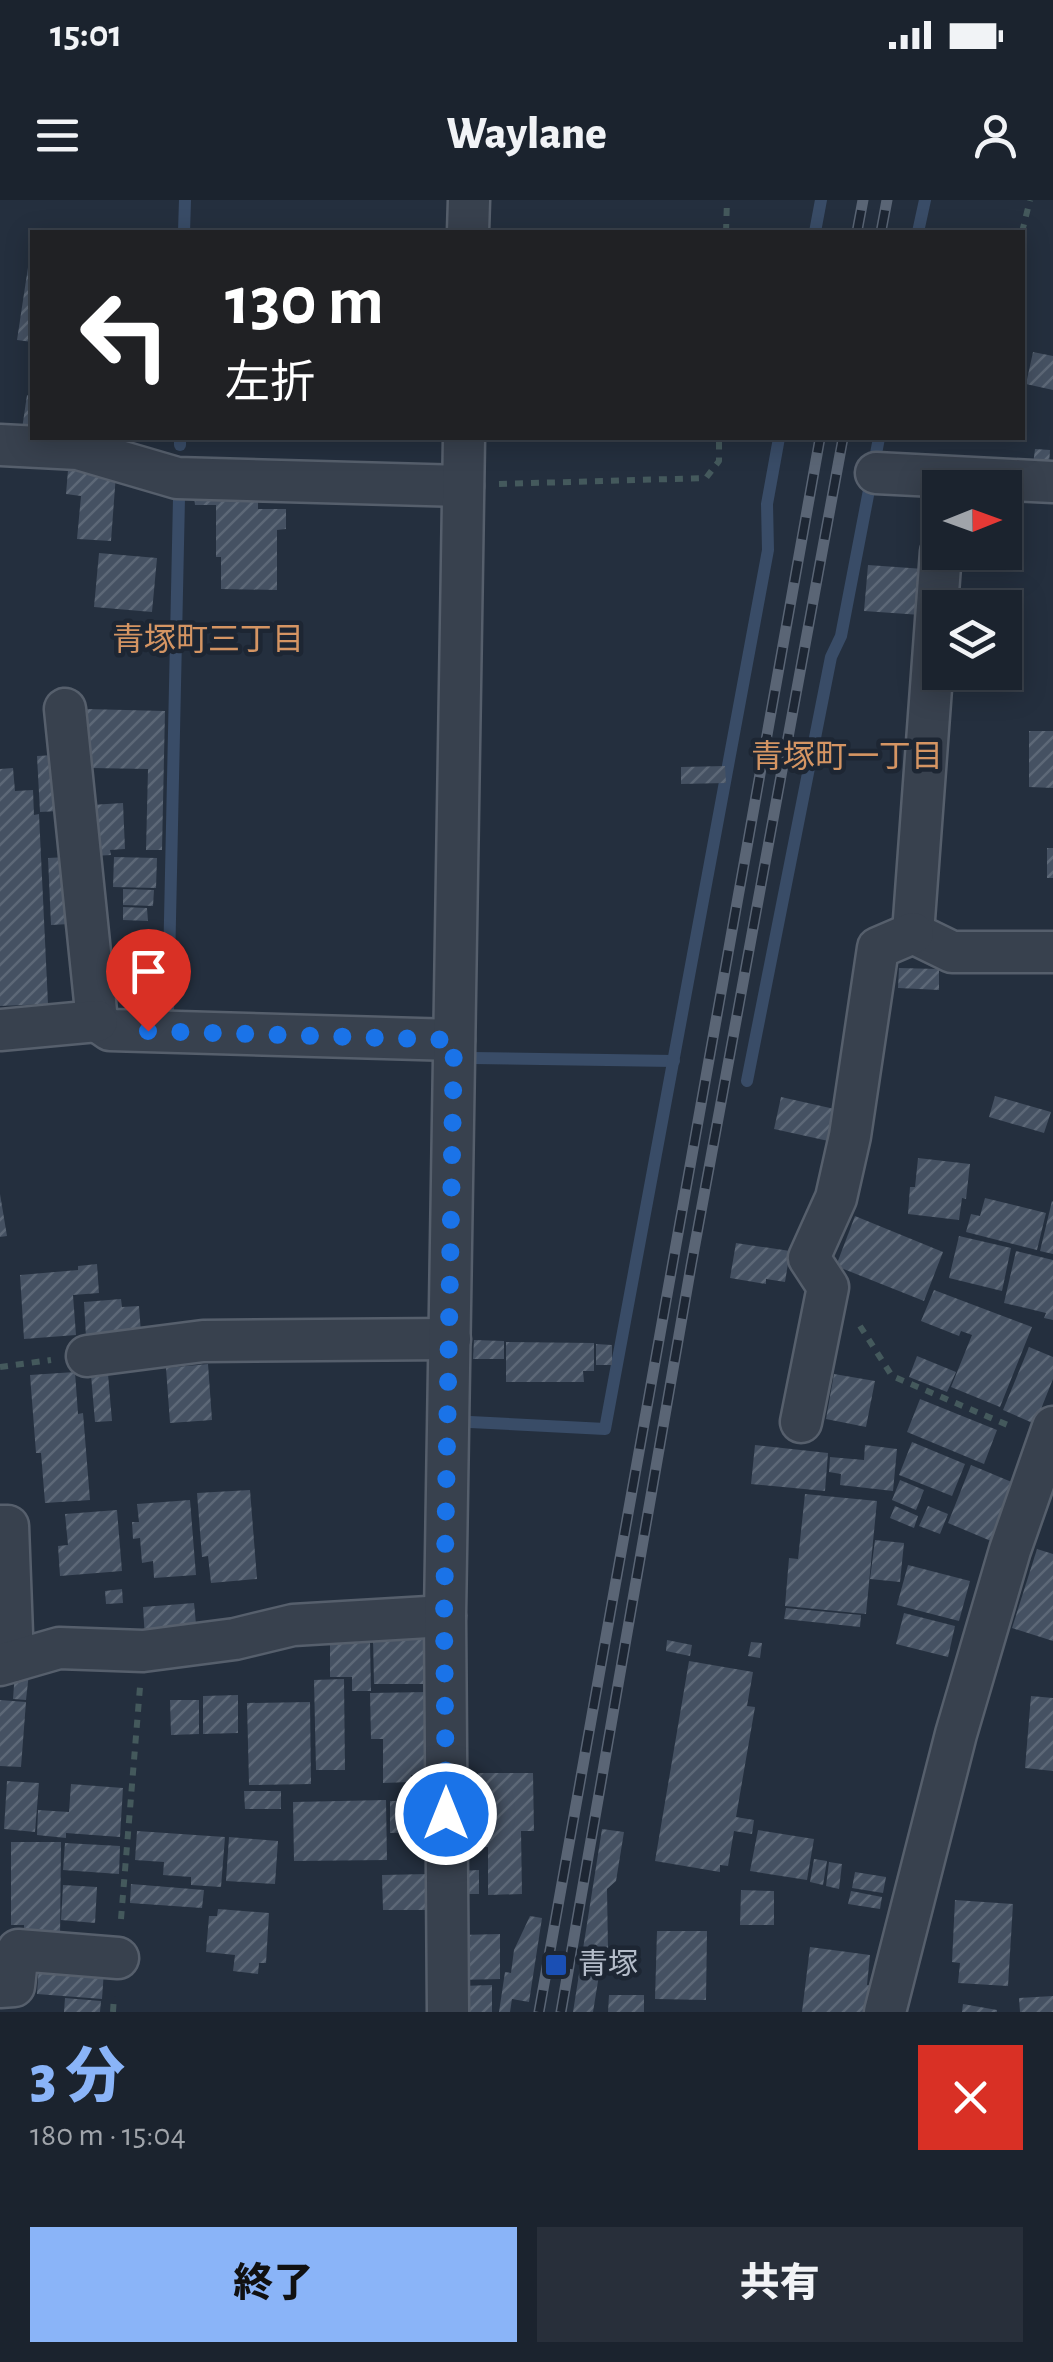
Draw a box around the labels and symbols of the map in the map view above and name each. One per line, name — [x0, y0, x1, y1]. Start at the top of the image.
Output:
north arrow — [922, 470, 1022, 570]
district label: 青塚町三丁目 — [112, 623, 304, 656]
district label: 青塚町一丁目 — [751, 740, 943, 773]
pin — [106, 929, 191, 1032]
position arrow — [394, 1762, 498, 1866]
place label: 青塚 — [578, 1948, 638, 1980]
marker: 青塚 — [543, 1952, 569, 1978]

